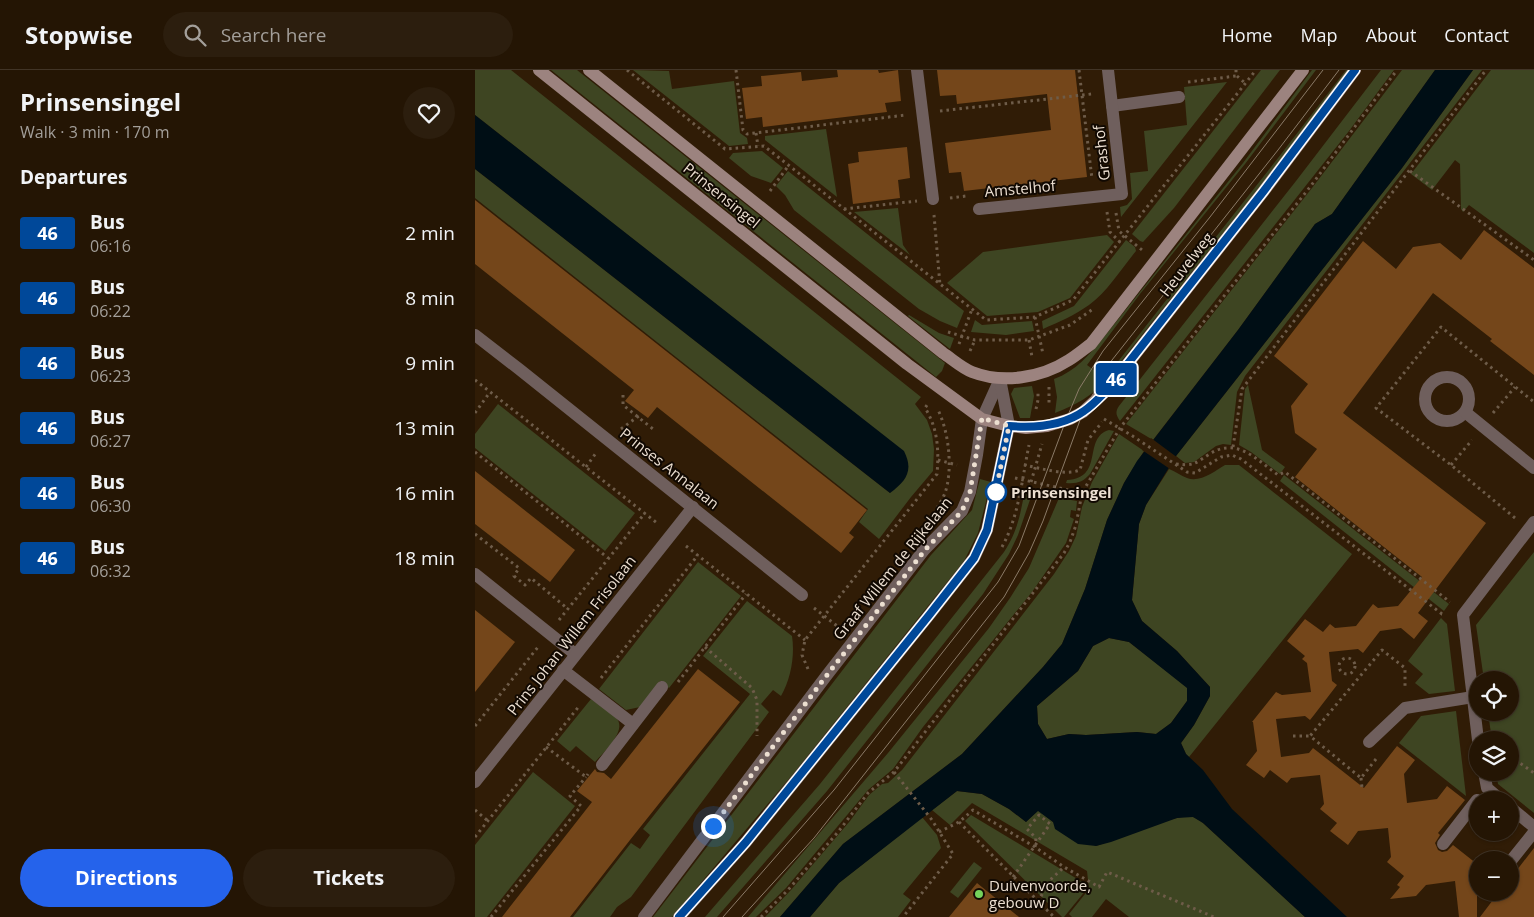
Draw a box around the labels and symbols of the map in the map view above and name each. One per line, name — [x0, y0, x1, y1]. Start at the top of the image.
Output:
street label: Grashof — [1088, 123, 1114, 182]
street label: Prinsensingel — [679, 158, 765, 232]
street label: Amstelhof — [984, 175, 1057, 201]
street label: Heuvelweg — [1155, 228, 1217, 300]
line badge: 46 — [1093, 363, 1139, 395]
street label: Prinses Annalaan — [616, 423, 724, 513]
marker: Prinsensingel — [985, 481, 1007, 503]
place label: Prinsensingel — [1011, 482, 1112, 502]
street label: Graaf Willem de Rijkelaan — [828, 492, 956, 644]
street label: Prins Johan Willem Frisolaan — [502, 551, 640, 719]
your location — [701, 814, 726, 839]
place label: Duivenvoorde, gebouw D — [989, 875, 1091, 912]
marker: Duivenvoorde, gebouw D — [973, 888, 985, 900]

